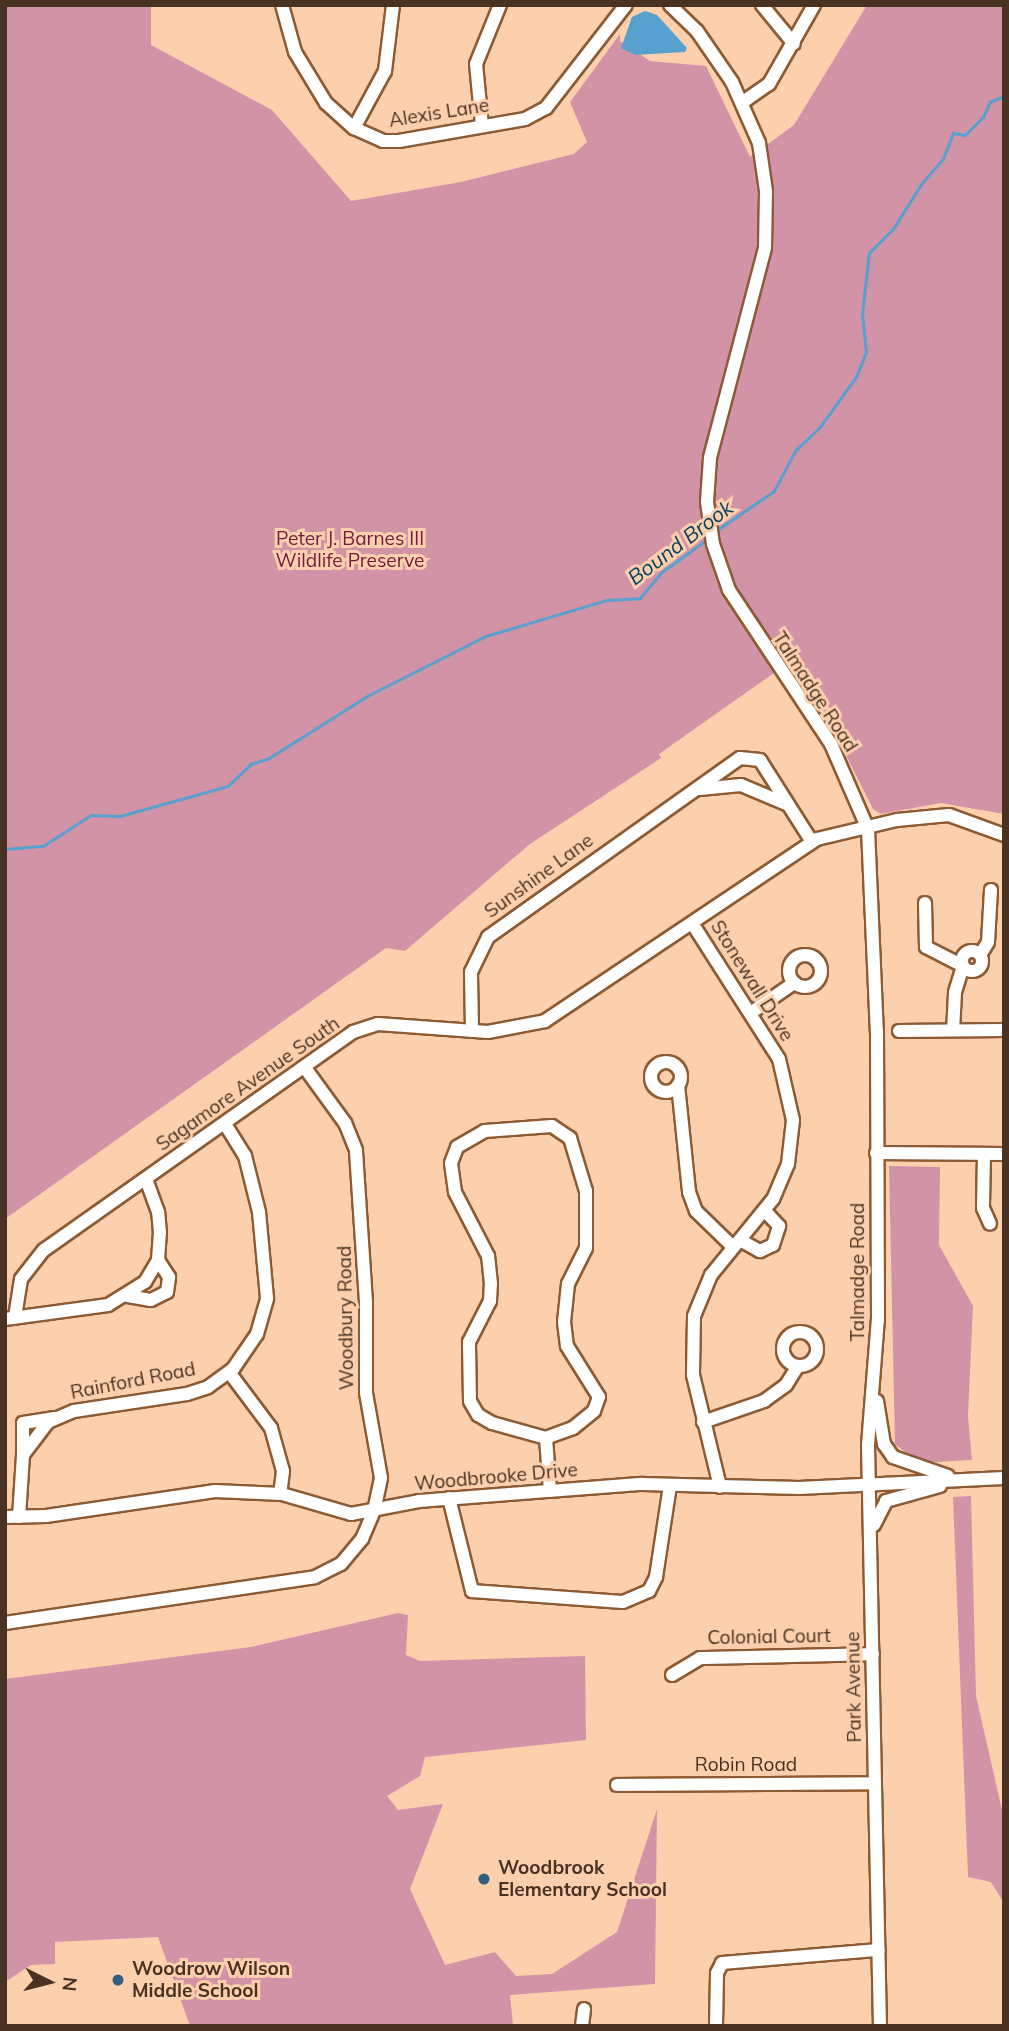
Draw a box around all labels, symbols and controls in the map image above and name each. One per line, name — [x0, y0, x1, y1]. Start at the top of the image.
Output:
street label: Alexis Lane — [387, 94, 491, 132]
water label: Bound Brook — [622, 494, 738, 590]
park label: Peter J. Barnes III Wildlife Preserve — [276, 528, 424, 572]
street label: Talmadge Road — [768, 628, 862, 756]
street label: Sunshine Lane — [480, 829, 598, 923]
street label: Stonewall Drive — [706, 916, 798, 1046]
street label: Sagamore Avenue South — [152, 1012, 344, 1156]
street label: Talmadge Road — [847, 1203, 869, 1341]
street label: Woodbury Road — [333, 1246, 359, 1390]
street label: Rainford Road — [69, 1358, 197, 1404]
street label: Woodbrooke Drive — [413, 1459, 579, 1495]
street label: Colonial Court — [707, 1625, 831, 1649]
street label: Park Avenue — [842, 1631, 866, 1743]
street label: Robin Road — [695, 1754, 797, 1776]
place label: Woodbrook Elementary School — [498, 1857, 667, 1901]
marker: Woodbrook Elementary School — [476, 1871, 492, 1887]
north arrow — [14, 1947, 84, 2017]
place label: Woodrow Wilson Middle School — [132, 1958, 290, 2002]
marker: Woodrow Wilson Middle School — [110, 1972, 126, 1988]
text: N — [57, 1976, 83, 1993]

